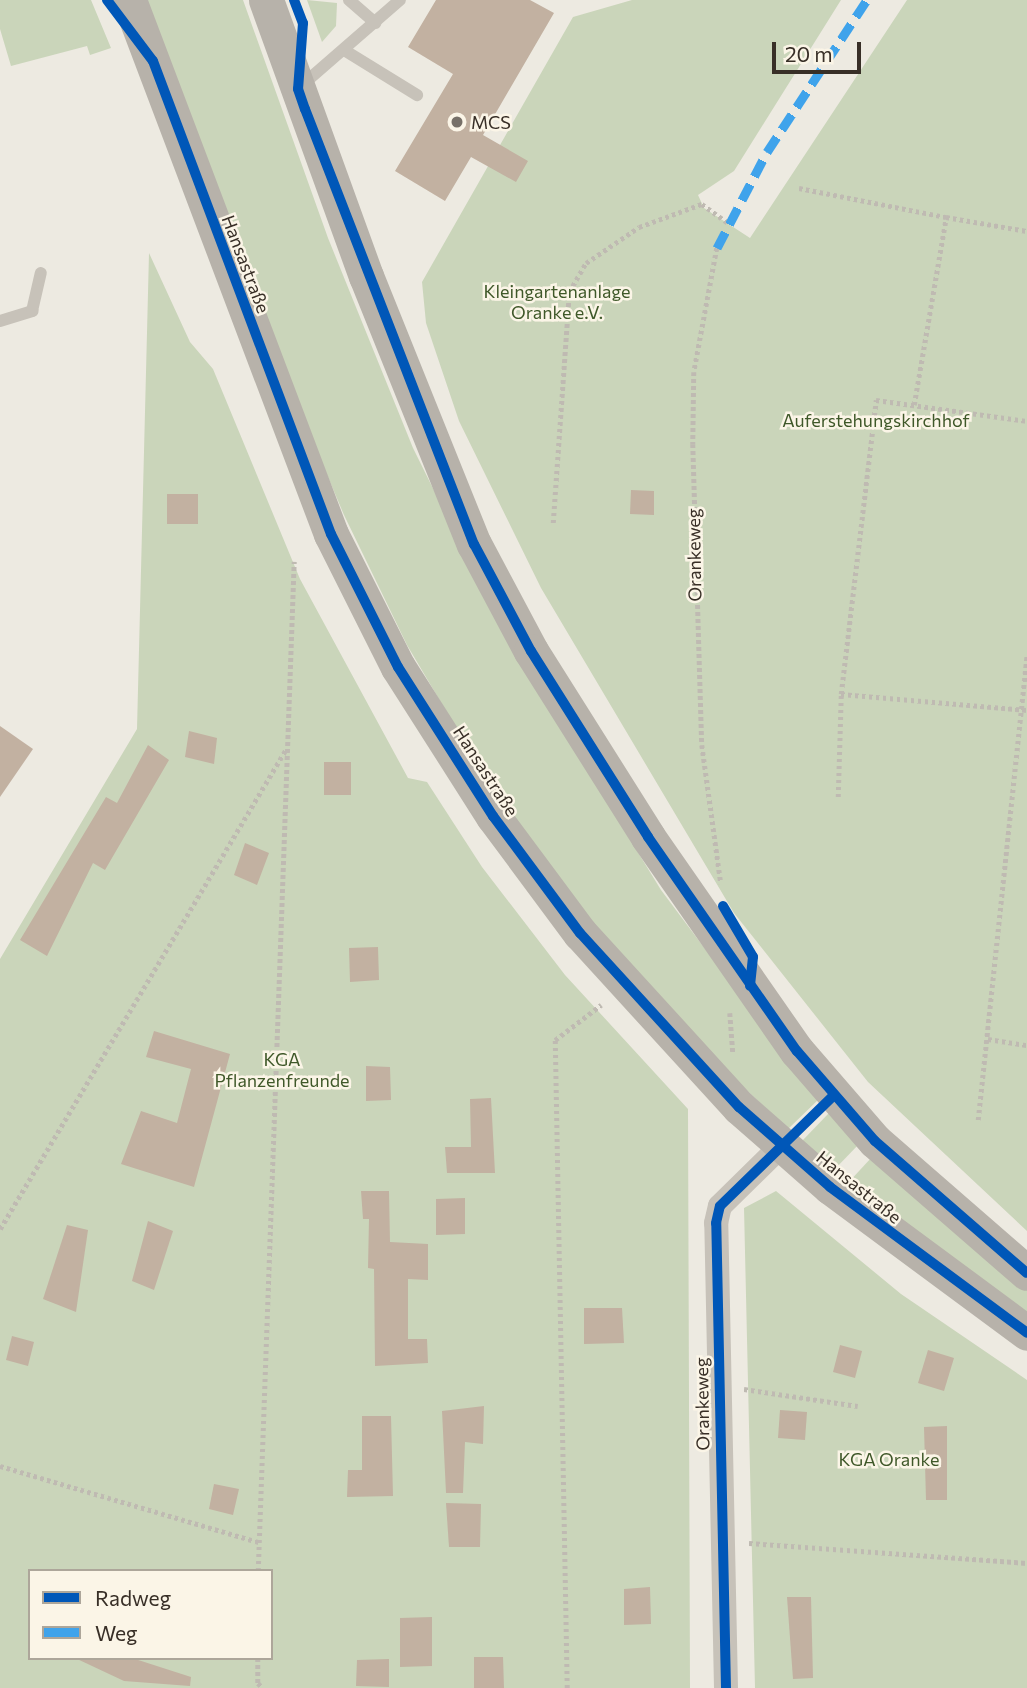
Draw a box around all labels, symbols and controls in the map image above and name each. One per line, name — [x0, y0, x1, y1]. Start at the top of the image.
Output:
scale bar — [775, 28, 864, 72]
text: 20 m — [785, 41, 833, 66]
place label: MCS — [471, 111, 511, 133]
marker: MCS — [449, 114, 465, 130]
street label: Hansastraße — [217, 212, 275, 316]
park label: Kleingartenanlage Oranke e.V. — [483, 281, 631, 324]
park label: Auferstehungskirchhof — [782, 409, 970, 431]
street label: Orankeweg — [682, 508, 706, 602]
street label: Hansastraße — [449, 722, 523, 820]
park label: KGA Pflanzenfreunde — [214, 1049, 350, 1092]
street label: Hansastraße — [812, 1146, 906, 1228]
street label: Orankeweg — [690, 1357, 714, 1451]
park label: KGA Oranke — [839, 1448, 939, 1470]
legend — [28, 1569, 273, 1660]
text: Radweg — [95, 1585, 171, 1610]
text: Weg — [95, 1620, 137, 1645]

